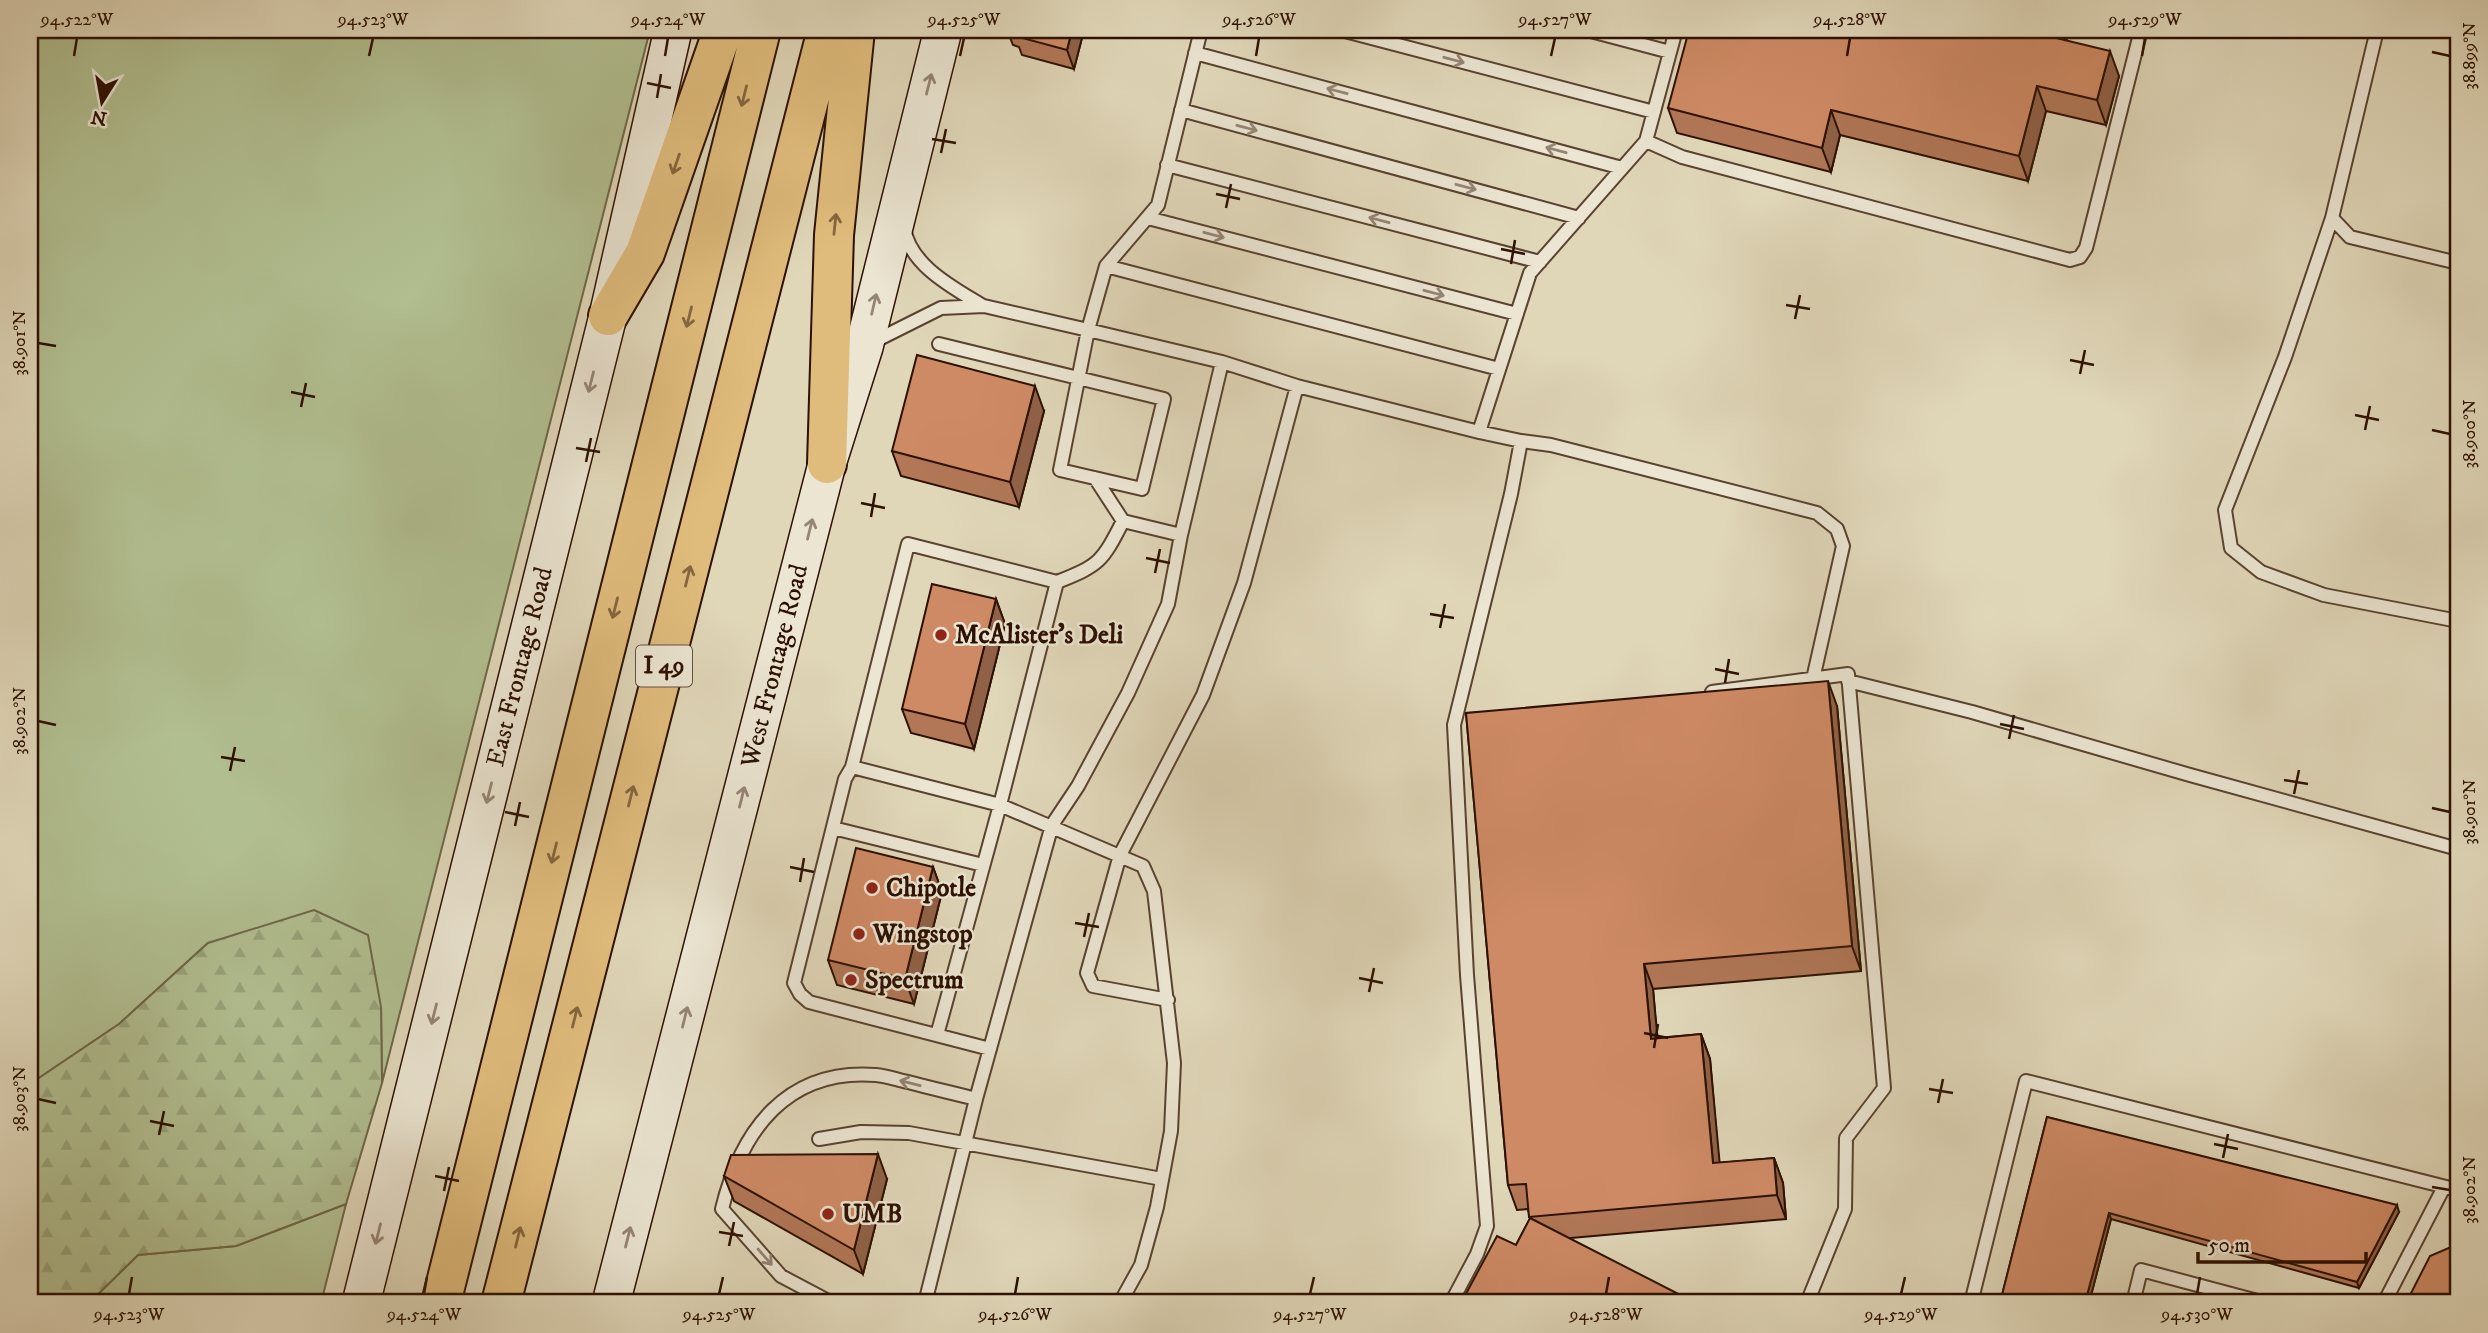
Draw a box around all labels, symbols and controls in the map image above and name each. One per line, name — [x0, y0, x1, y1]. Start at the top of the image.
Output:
text: 94.522°W — [40, 9, 114, 31]
text: 94.523°W — [337, 9, 409, 31]
text: 94.524°W — [630, 9, 706, 31]
text: 94.525°W — [927, 9, 1001, 31]
text: 94.526°W — [1221, 9, 1296, 31]
text: 94.527°W — [1518, 9, 1592, 31]
text: 94.528°W — [1813, 9, 1887, 31]
text: 94.529°W — [2108, 9, 2182, 31]
text: 38.899°N — [2459, 22, 2481, 90]
one-way arrow — [1443, 54, 1465, 67]
north arrow — [66, 66, 136, 136]
one-way arrow — [923, 73, 936, 96]
one-way arrow — [737, 84, 750, 107]
one-way arrow — [1326, 84, 1349, 97]
text: N — [89, 104, 109, 130]
one-way arrow — [1235, 122, 1257, 135]
one-way arrow — [1546, 143, 1568, 156]
one-way arrow — [669, 152, 681, 174]
one-way arrow — [1454, 181, 1477, 194]
one-way arrow — [829, 213, 842, 236]
one-way arrow — [1368, 213, 1390, 226]
one-way arrow — [1202, 229, 1225, 242]
one-way arrow — [1422, 287, 1445, 300]
one-way arrow — [868, 294, 881, 316]
one-way arrow — [682, 305, 695, 327]
text: 38.901°N — [9, 310, 31, 376]
one-way arrow — [584, 370, 598, 393]
text: 38.900°N — [2459, 399, 2481, 468]
one-way arrow — [805, 518, 818, 540]
street label: West Frontage Road — [734, 561, 816, 772]
street label: East Frontage Road — [479, 564, 561, 770]
one-way arrow — [682, 565, 695, 588]
one-way arrow — [608, 597, 621, 619]
place label: McAlister's Deli — [955, 619, 1124, 652]
marker: McAlister's Deli — [933, 627, 949, 643]
road number: I 49 — [636, 646, 692, 686]
text: 38.902°N — [9, 687, 31, 755]
text: 38.901°N — [2459, 779, 2481, 845]
one-way arrow — [482, 781, 495, 804]
one-way arrow — [625, 785, 638, 808]
one-way arrow — [736, 786, 749, 808]
one-way arrow — [547, 841, 560, 864]
place label: Chipotle — [886, 872, 976, 905]
marker: Chipotle — [864, 880, 880, 896]
place label: Wingstop — [872, 918, 972, 951]
marker: Wingstop — [851, 926, 867, 942]
place label: Spectrum — [865, 964, 964, 997]
marker: Spectrum — [843, 972, 859, 988]
one-way arrow — [426, 1002, 439, 1024]
one-way arrow — [569, 1006, 582, 1029]
one-way arrow — [679, 1006, 692, 1029]
text: 38.903°N — [9, 1066, 31, 1132]
one-way arrow — [899, 1076, 921, 1089]
text: 38.902°N — [2459, 1156, 2481, 1224]
place label: UMB — [842, 1198, 902, 1231]
marker: UMB — [820, 1206, 836, 1222]
scale bar — [2198, 1221, 2366, 1265]
one-way arrow — [371, 1222, 384, 1245]
one-way arrow — [512, 1226, 525, 1249]
one-way arrow — [622, 1226, 635, 1249]
text: 50 m — [2208, 1233, 2250, 1259]
one-way arrow — [757, 1248, 773, 1266]
text: 94.523°W — [93, 1304, 165, 1326]
text: 94.524°W — [386, 1304, 462, 1326]
text: 94.525°W — [682, 1304, 756, 1326]
text: 94.526°W — [977, 1304, 1052, 1326]
text: 94.527°W — [1273, 1304, 1347, 1326]
text: 94.528°W — [1569, 1304, 1643, 1326]
text: 94.529°W — [1864, 1304, 1938, 1326]
text: 94.530°W — [2160, 1304, 2233, 1326]

